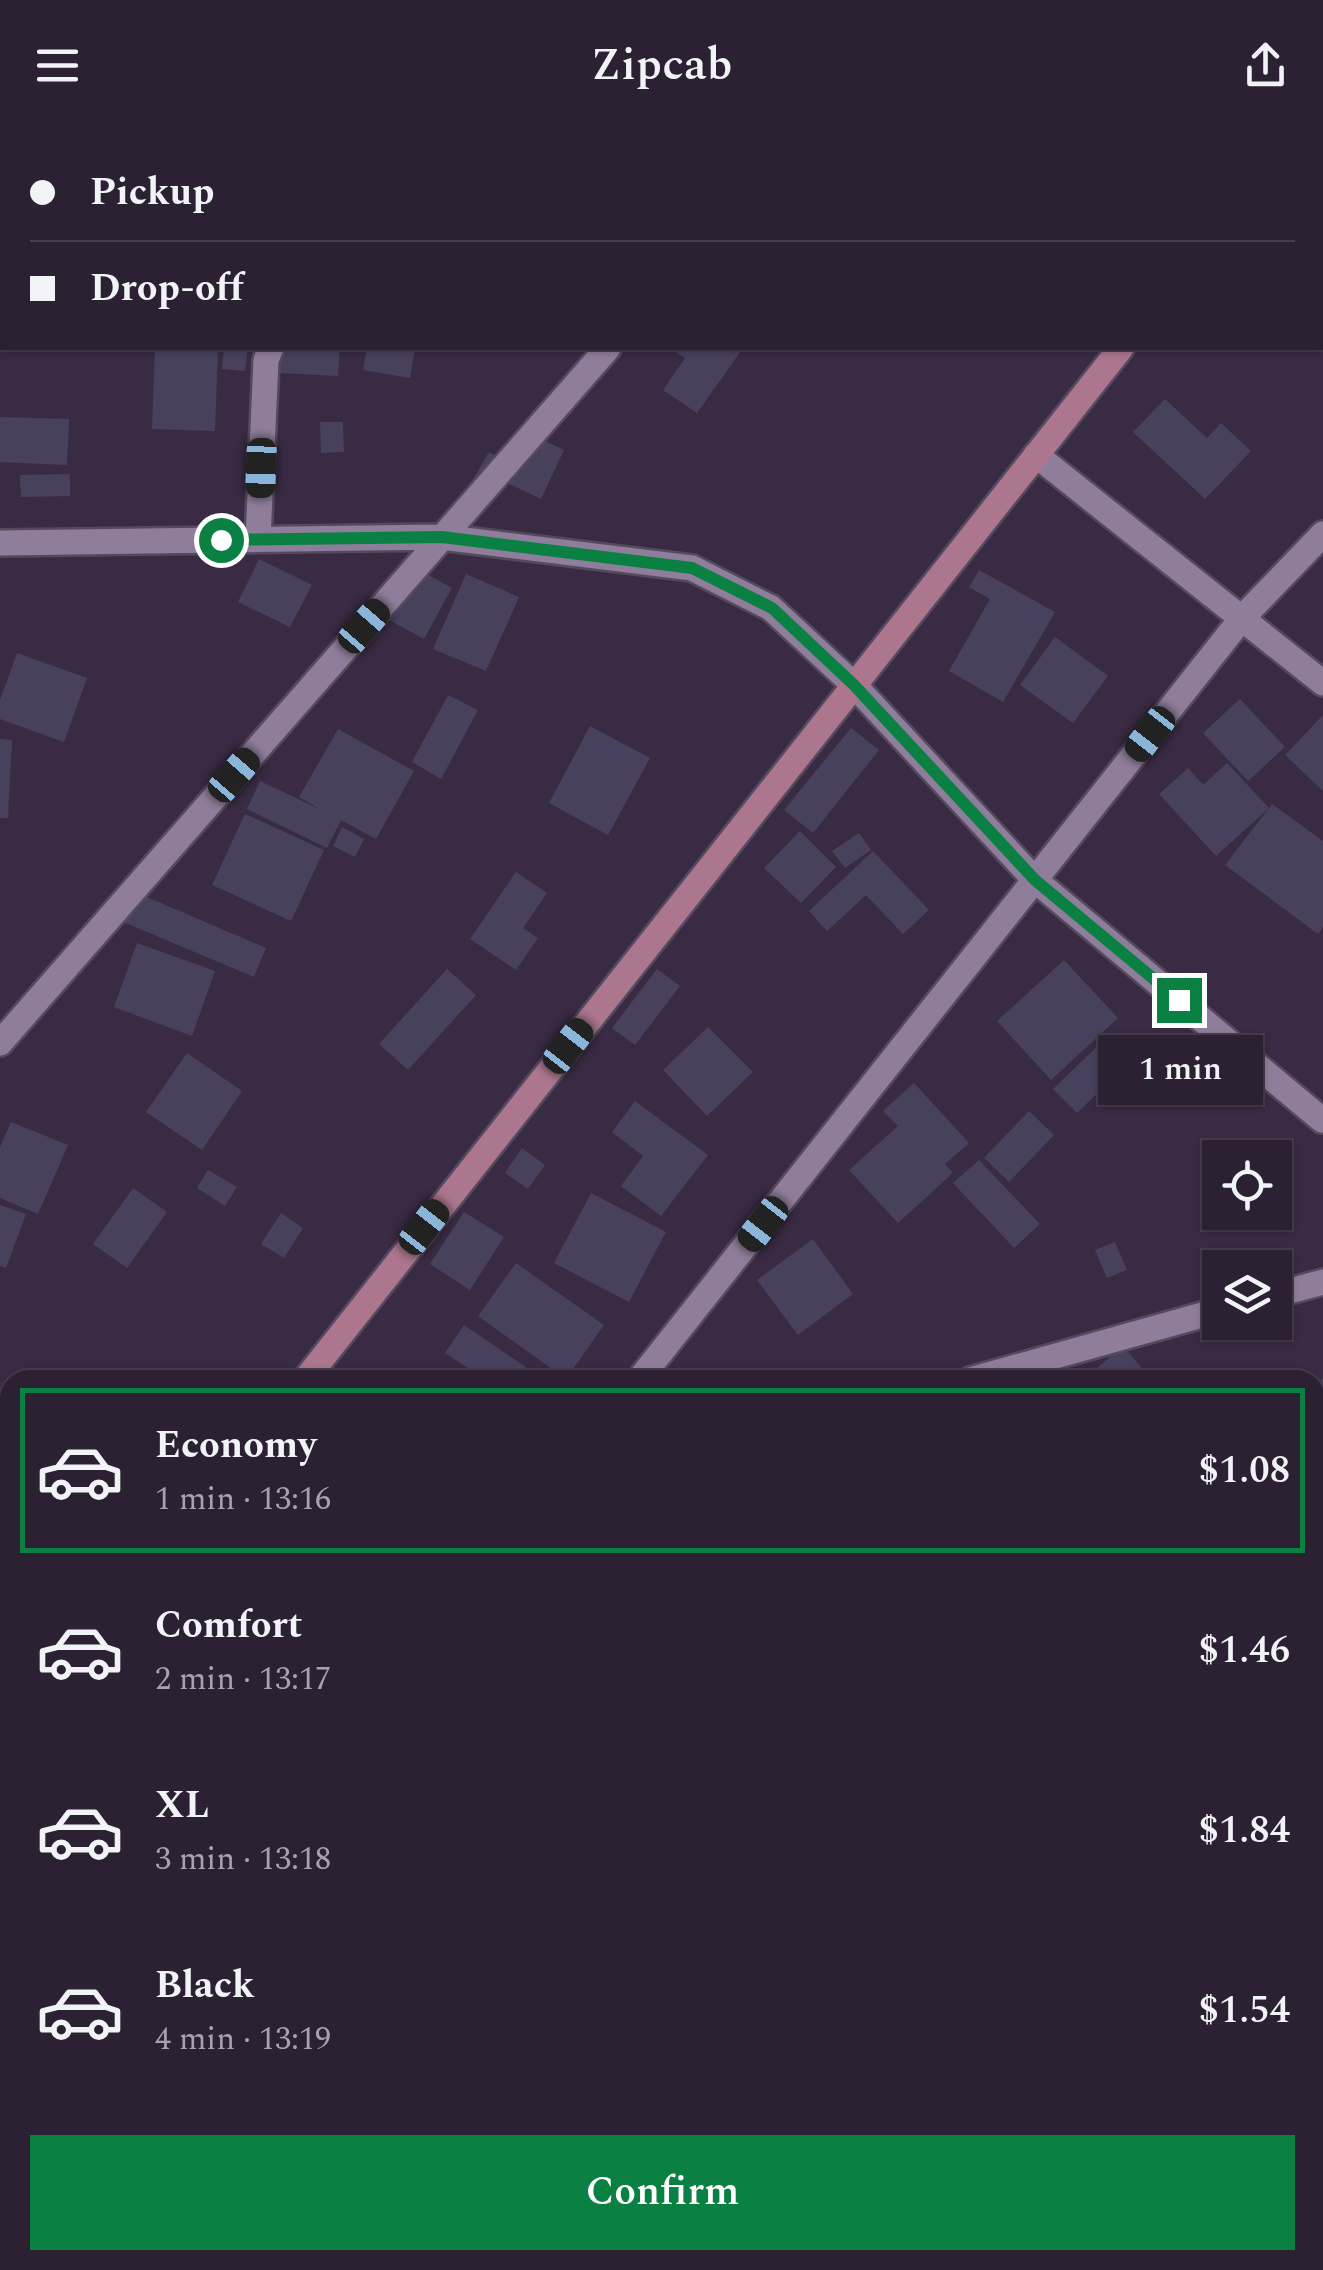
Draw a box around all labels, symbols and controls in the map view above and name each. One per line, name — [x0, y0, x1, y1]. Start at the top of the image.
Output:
text: Zipcab — [591, 31, 732, 100]
icon: menu — [30, 38, 85, 93]
icon: share — [1238, 38, 1293, 93]
text: Pickup — [90, 164, 214, 222]
text: Drop-off — [90, 260, 244, 318]
car — [245, 437, 277, 499]
route start — [199, 518, 244, 563]
car — [333, 594, 395, 658]
car — [1120, 701, 1180, 767]
car — [203, 743, 265, 807]
route end — [1157, 978, 1202, 1023]
car — [538, 1013, 598, 1079]
callout: 1 min — [1096, 1035, 1262, 1105]
text: 1 min — [1139, 1045, 1222, 1094]
map controls — [1202, 1140, 1292, 1340]
button: locate — [1202, 1140, 1292, 1230]
car — [733, 1191, 793, 1257]
car — [394, 1194, 454, 1260]
button: layers — [1202, 1250, 1292, 1340]
text: Economy — [155, 1417, 316, 1475]
icon: car — [35, 1426, 125, 1516]
text: $1.08 — [1199, 1442, 1290, 1500]
text: 1 min · 13:16 — [155, 1475, 331, 1524]
text: Comfort — [155, 1597, 302, 1655]
icon: car — [35, 1606, 125, 1696]
text: $1.46 — [1199, 1622, 1290, 1680]
text: 2 min · 13:17 — [155, 1655, 331, 1704]
text: XL — [155, 1777, 209, 1835]
icon: car — [35, 1786, 125, 1876]
text: $1.84 — [1199, 1802, 1290, 1860]
text: 3 min · 13:18 — [155, 1835, 331, 1884]
text: Black — [155, 1957, 255, 2015]
icon: car — [35, 1966, 125, 2056]
text: $1.54 — [1199, 1982, 1290, 2040]
text: 4 min · 13:19 — [155, 2015, 331, 2064]
button: Confirm — [30, 2135, 1295, 2250]

